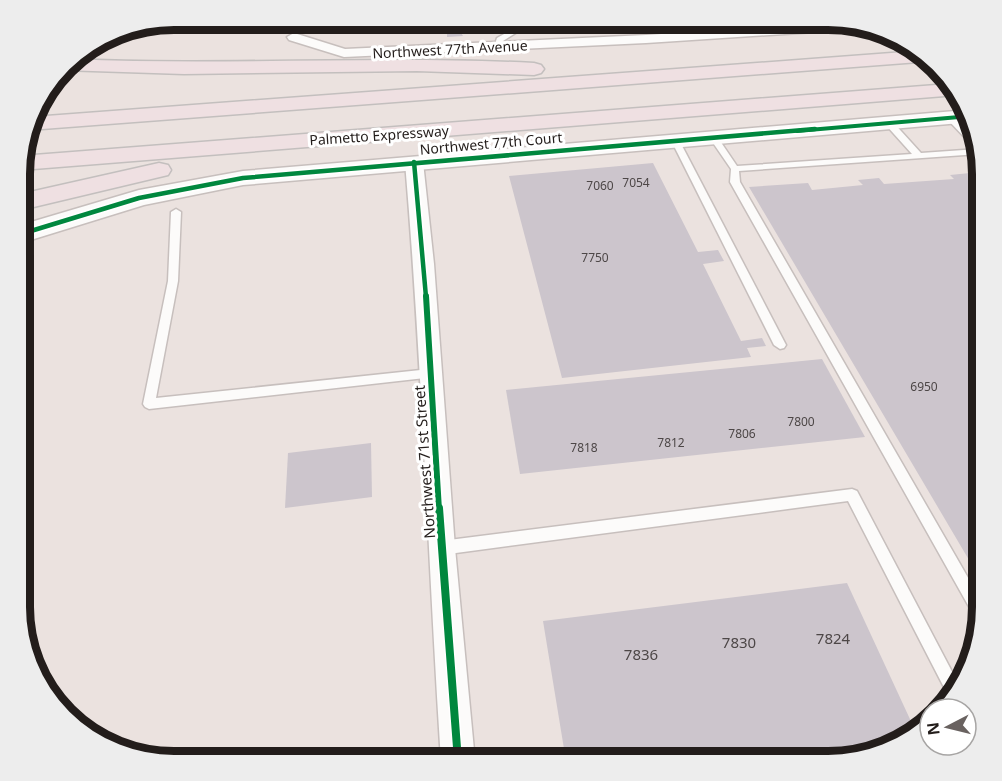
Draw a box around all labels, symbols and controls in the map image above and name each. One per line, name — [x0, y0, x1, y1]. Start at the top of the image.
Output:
street label: Northwest 77th Avenue — [372, 35, 528, 63]
street label: Palmetto Expressway — [309, 121, 450, 149]
street label: Northwest 77th Court — [419, 127, 563, 159]
house number: 7054 — [622, 174, 650, 191]
house number: 7060 — [586, 177, 614, 194]
house number: 7750 — [581, 249, 609, 266]
house number: 6950 — [910, 378, 938, 395]
street label: Northwest 71st Street — [409, 384, 439, 539]
house number: 7800 — [787, 413, 815, 430]
house number: 7806 — [728, 425, 756, 442]
house number: 7812 — [657, 434, 685, 451]
house number: 7818 — [570, 439, 598, 456]
house number: 7824 — [816, 628, 851, 648]
house number: 7830 — [722, 632, 756, 652]
house number: 7836 — [624, 644, 658, 664]
north arrow — [918, 697, 978, 757]
text: N — [921, 721, 945, 737]

